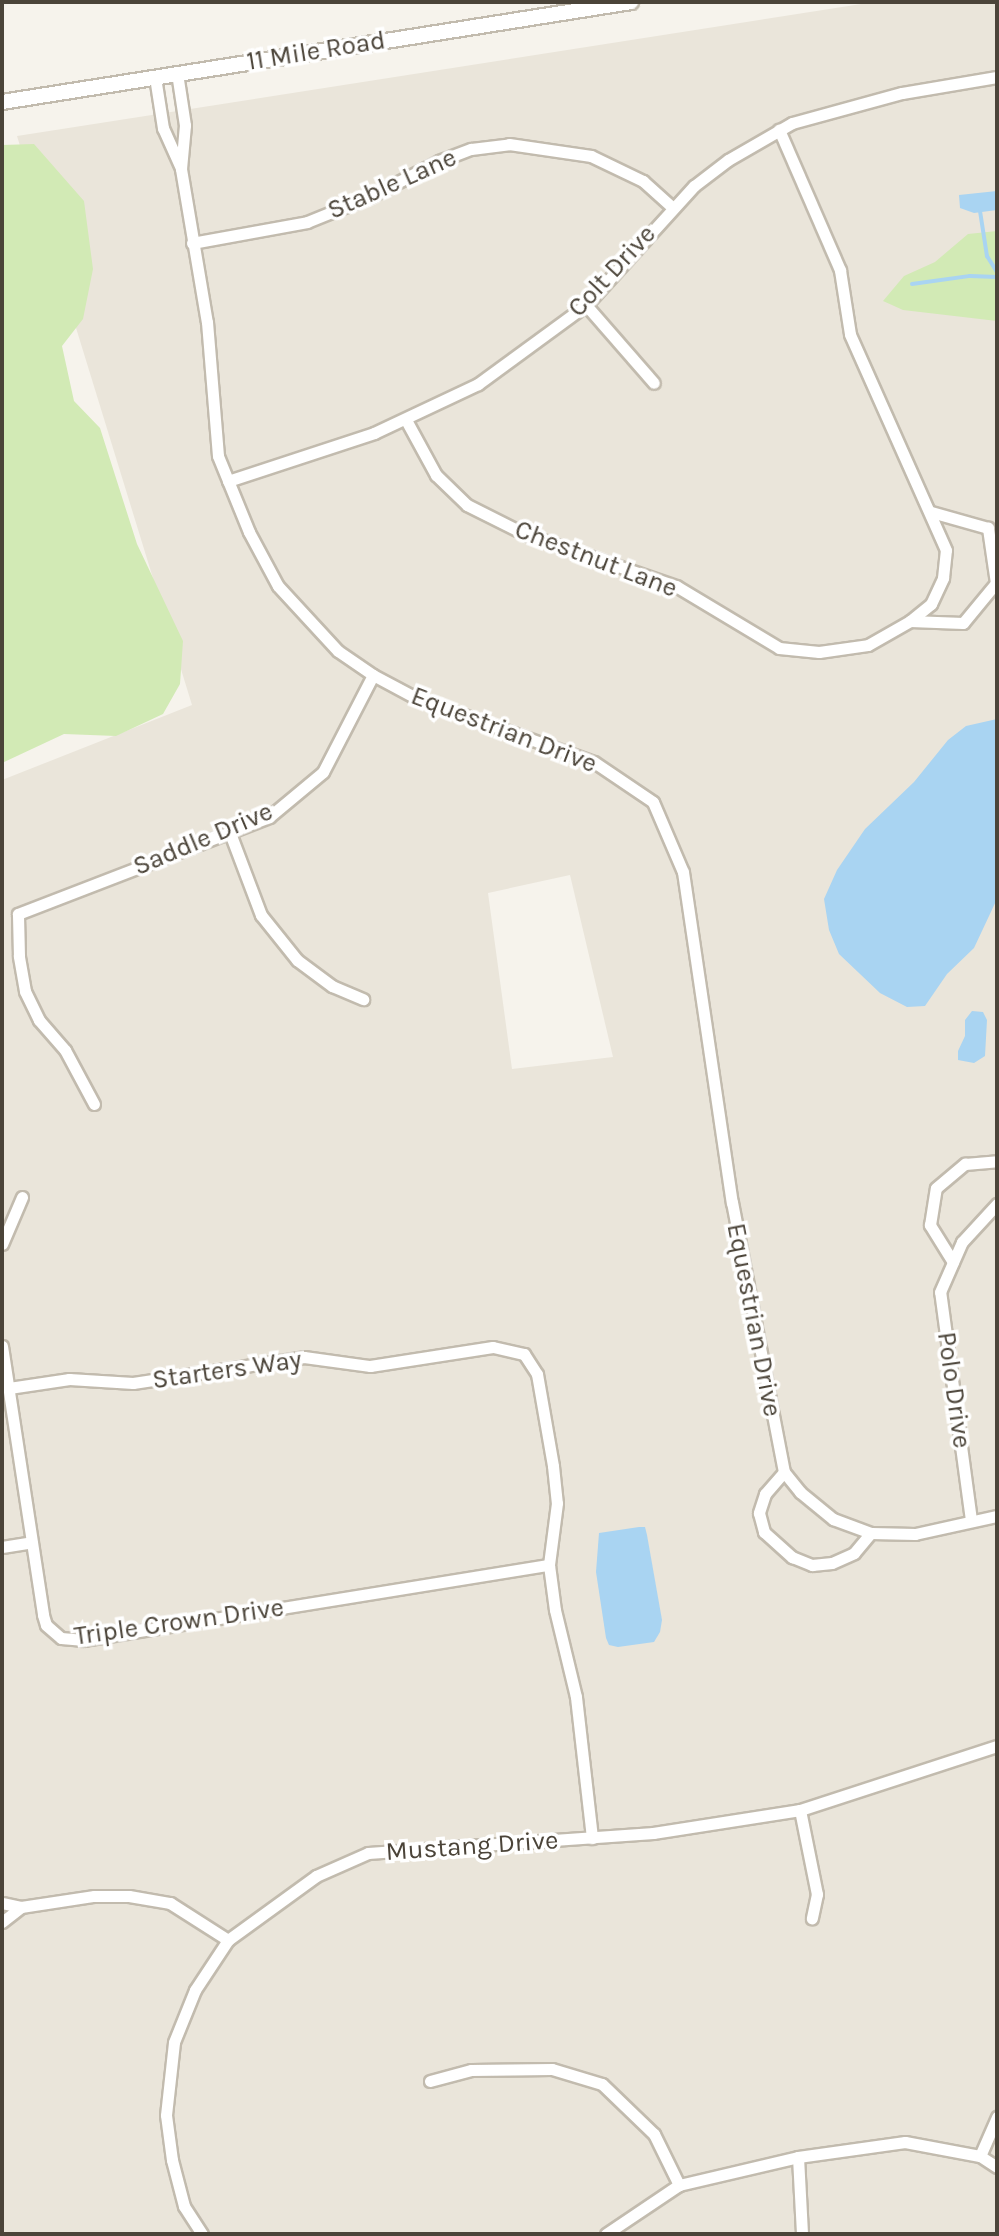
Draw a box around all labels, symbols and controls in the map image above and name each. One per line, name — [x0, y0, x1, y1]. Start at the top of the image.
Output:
street label: 11 Mile Road — [245, 25, 387, 77]
street label: Stable Lane — [323, 142, 461, 226]
street label: Colt Drive — [562, 219, 662, 323]
street label: Chestnut Lane — [510, 514, 682, 604]
street label: Equestrian Drive — [407, 680, 601, 780]
street label: Saddle Drive — [129, 796, 277, 882]
street label: Equestrian Drive — [720, 1221, 788, 1419]
street label: Polo Drive — [930, 1330, 978, 1450]
street label: Starters Way — [150, 1344, 304, 1396]
street label: Triple Crown Drive — [72, 1592, 286, 1652]
street label: Mustang Drive — [385, 1824, 559, 1868]

